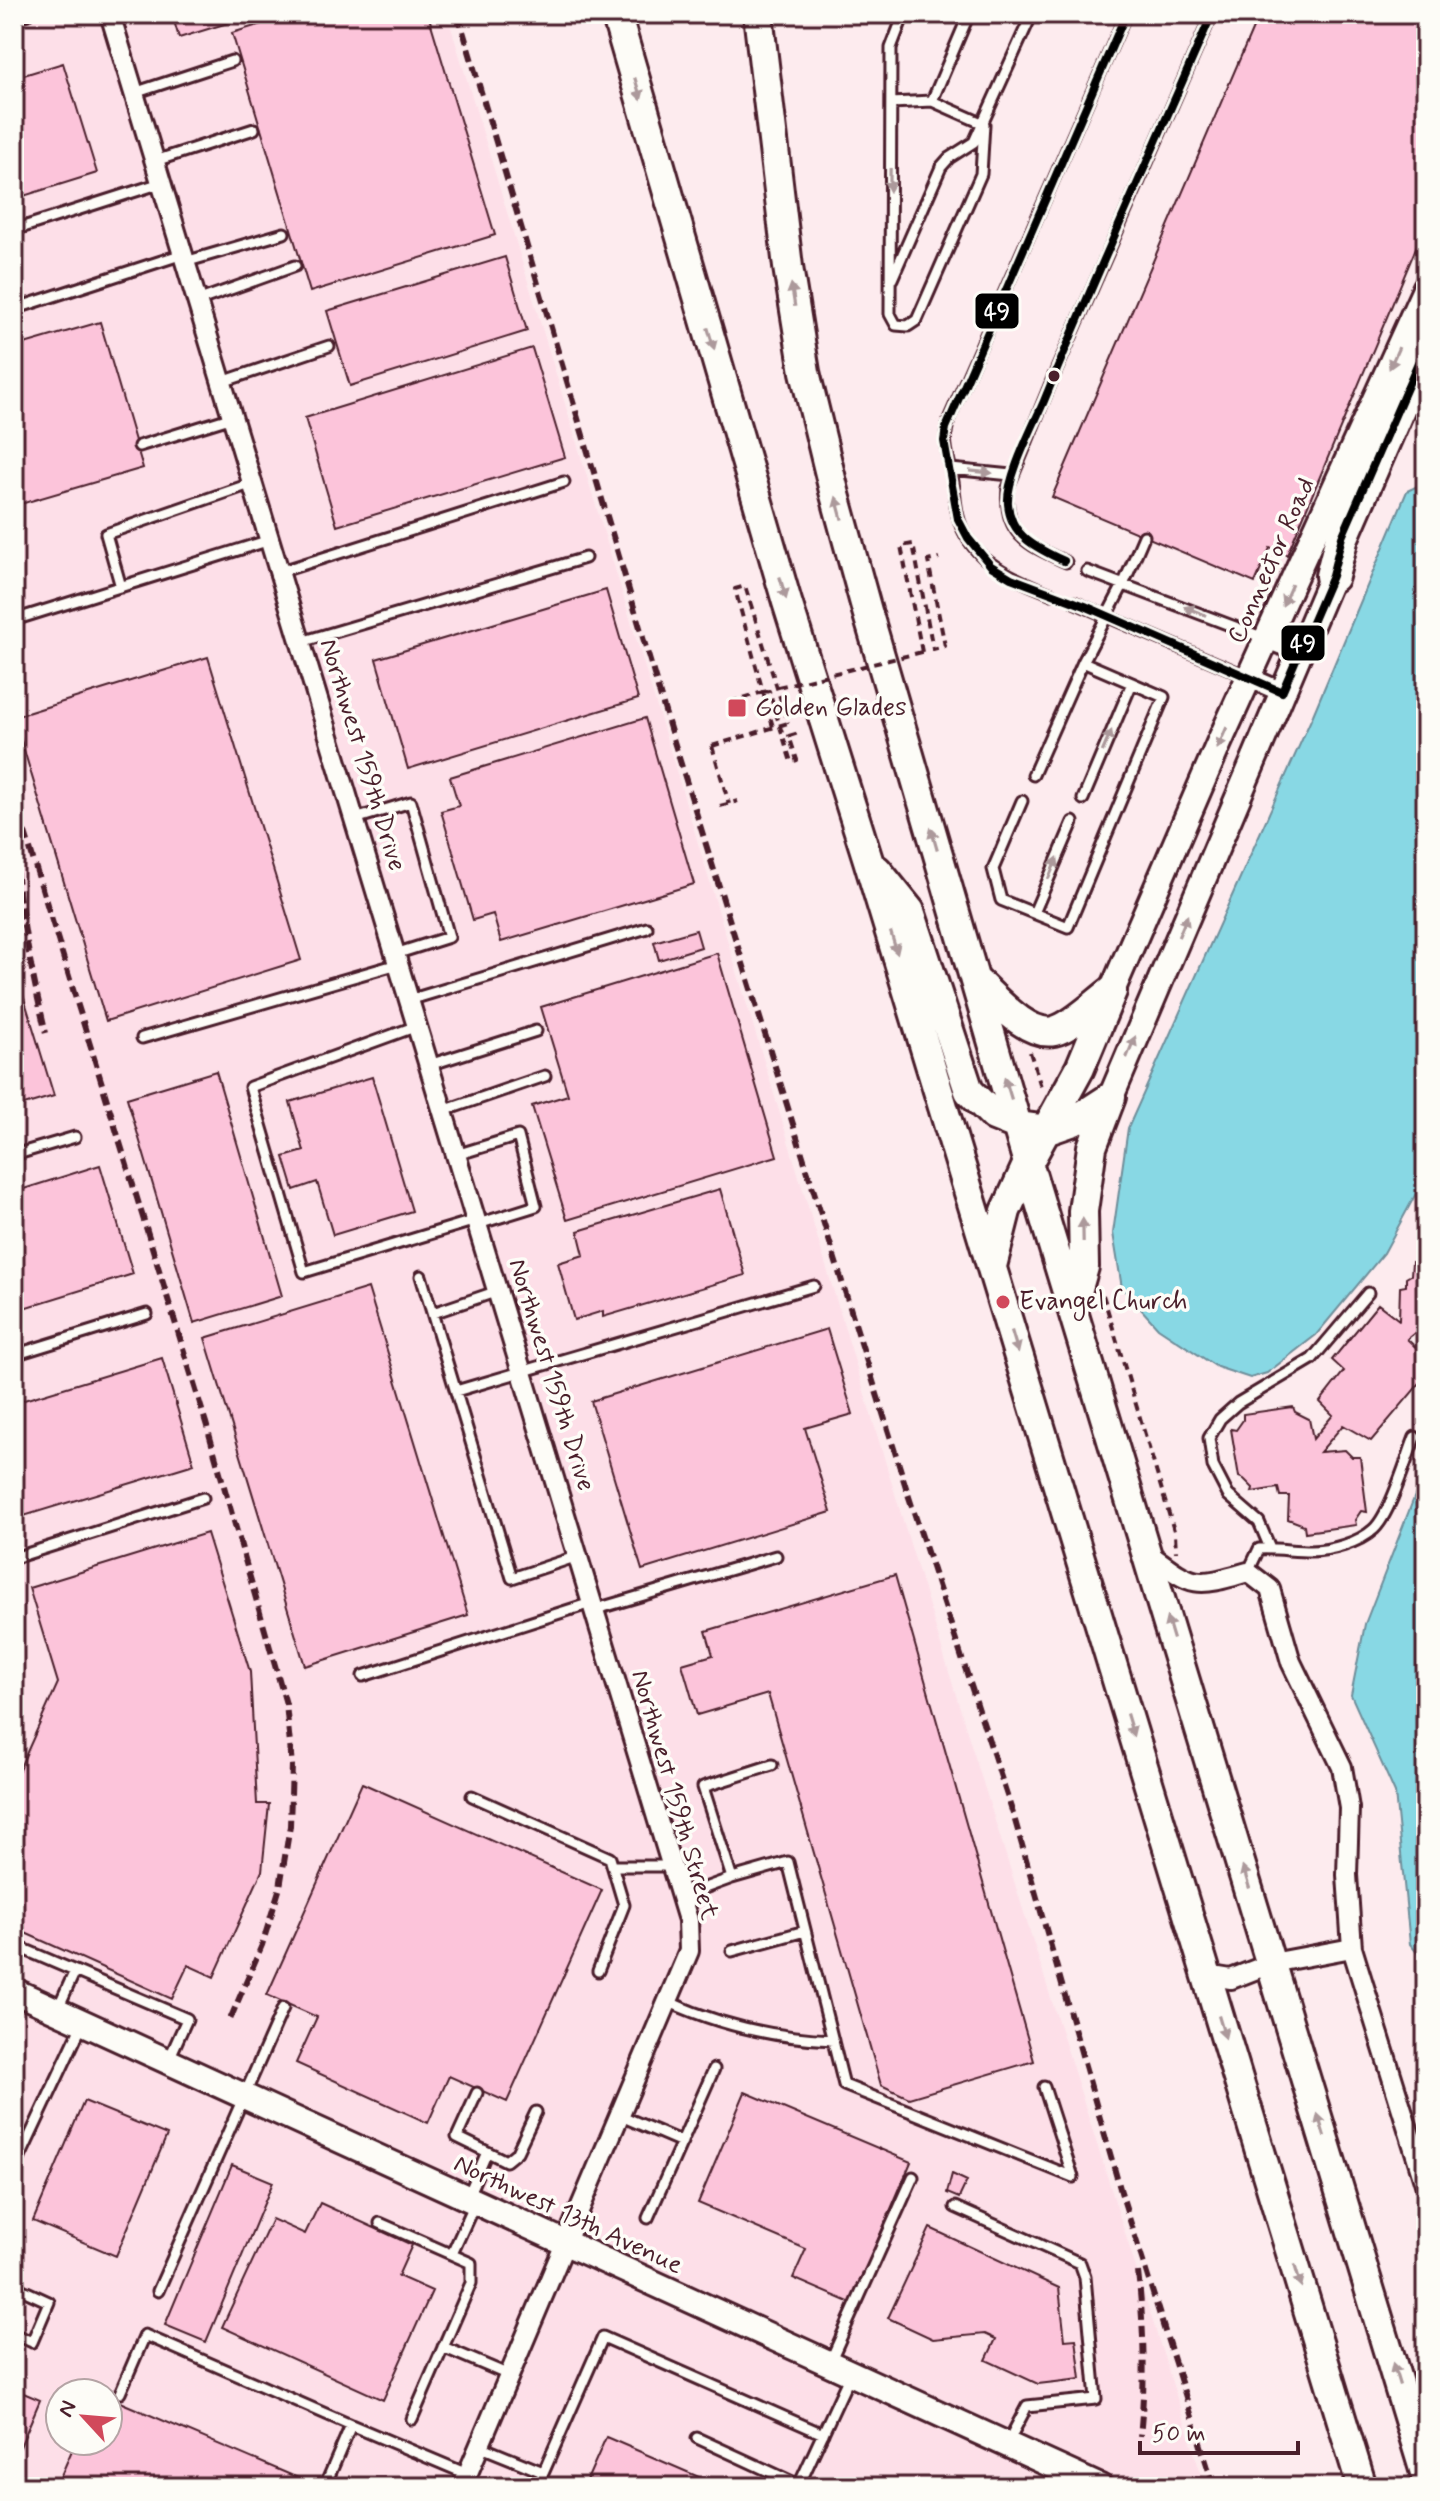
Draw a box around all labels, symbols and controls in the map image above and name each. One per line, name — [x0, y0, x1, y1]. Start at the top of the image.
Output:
one-way arrow — [632, 77, 645, 101]
one-way arrow — [884, 168, 896, 193]
one-way arrow — [786, 282, 799, 307]
line badge: 49 — [974, 292, 1020, 330]
text: 49 — [984, 299, 1010, 327]
one-way arrow — [705, 327, 718, 351]
one-way arrow — [1387, 346, 1401, 370]
unlabelled marker — [1046, 368, 1062, 384]
one-way arrow — [969, 466, 994, 479]
street label: Connector Road — [1220, 473, 1324, 649]
one-way arrow — [832, 495, 845, 520]
one-way arrow — [777, 577, 790, 601]
one-way arrow — [1281, 583, 1294, 607]
one-way arrow — [1183, 604, 1207, 617]
line badge: 49 — [1280, 624, 1326, 662]
text: 49 — [1290, 631, 1316, 659]
street label: Northwest 159th Drive — [310, 635, 414, 875]
place label: Golden Glades — [755, 691, 907, 725]
marker: Golden Glades — [726, 697, 748, 719]
one-way arrow — [1215, 726, 1229, 750]
one-way arrow — [1101, 729, 1114, 753]
one-way arrow — [927, 826, 940, 850]
one-way arrow — [1047, 856, 1060, 879]
one-way arrow — [1176, 914, 1189, 938]
one-way arrow — [888, 932, 901, 956]
one-way arrow — [1125, 1035, 1138, 1059]
one-way arrow — [1001, 1075, 1014, 1099]
one-way arrow — [1077, 1217, 1089, 1242]
street label: Northwest 159th Drive — [499, 1255, 603, 1495]
place label: Evangel Church — [1019, 1285, 1187, 1321]
marker: Evangel Church — [994, 1293, 1012, 1311]
one-way arrow — [1009, 1330, 1022, 1354]
one-way arrow — [1164, 1615, 1176, 1639]
street label: Northwest 159th Street — [622, 1666, 726, 1924]
one-way arrow — [1124, 1713, 1137, 1737]
one-way arrow — [1239, 1864, 1252, 1888]
one-way arrow — [1216, 2015, 1229, 2039]
one-way arrow — [1314, 2113, 1327, 2137]
street label: Northwest 13th Avenue — [448, 2147, 688, 2283]
one-way arrow — [1292, 2264, 1305, 2288]
one-way arrow — [1389, 2362, 1401, 2386]
north arrow — [44, 2377, 124, 2457]
text: N — [52, 2396, 84, 2422]
scale bar — [1140, 2405, 1298, 2455]
text: 50 m — [1152, 2419, 1206, 2450]

